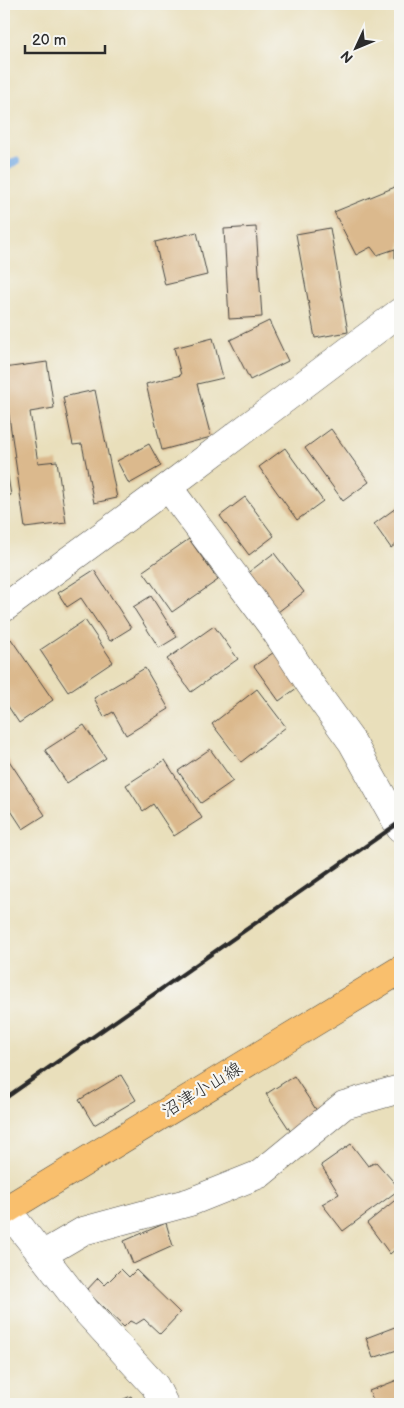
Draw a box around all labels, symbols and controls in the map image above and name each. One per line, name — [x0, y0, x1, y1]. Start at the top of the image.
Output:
scale bar — [25, 22, 105, 54]
north arrow — [332, 22, 382, 72]
text: 20 m — [32, 31, 66, 50]
text: N — [337, 47, 357, 66]
street label: 沼津小山線 — [158, 1058, 246, 1122]

